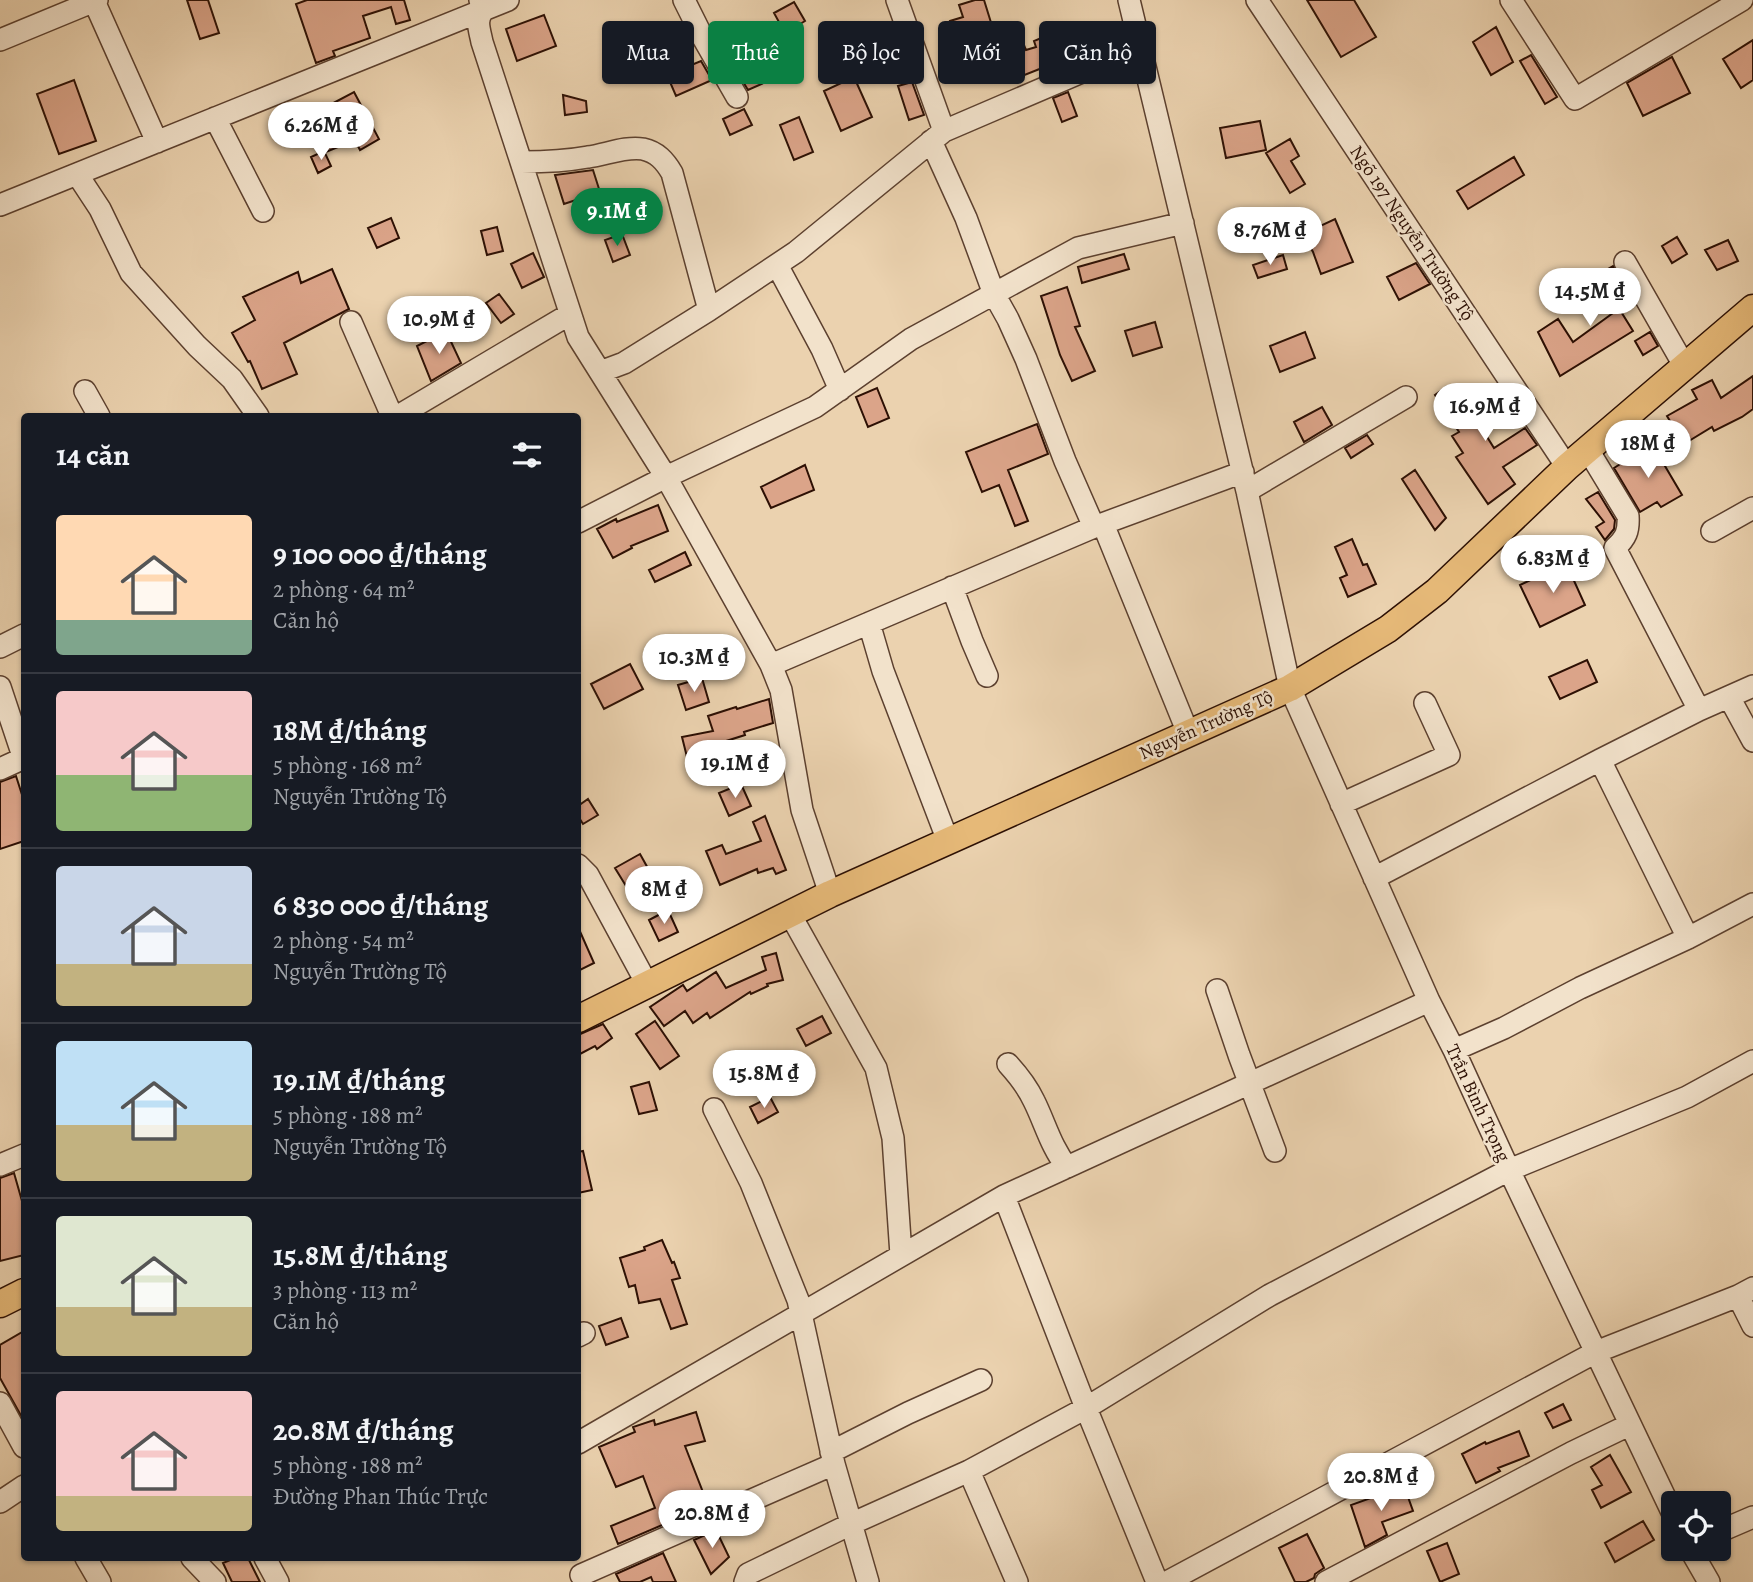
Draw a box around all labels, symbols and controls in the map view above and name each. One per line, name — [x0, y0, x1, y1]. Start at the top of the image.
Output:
chip: Mua — [602, 21, 694, 84]
chip: Thuê — [708, 21, 804, 84]
chip: Bộ lọc — [818, 21, 924, 84]
chip: Mới — [938, 21, 1025, 84]
chip: Căn hộ — [1039, 21, 1156, 84]
pin: 6.26M ₫ — [256, 102, 386, 162]
text: 6.26M ₫ — [284, 109, 358, 140]
street label: Ngõ 197 Nguyễn Trường Tộ — [1343, 140, 1481, 326]
pin: 9.1M ₫ — [560, 188, 674, 248]
text: 9.1M ₫ — [587, 195, 647, 226]
pin: 8.76M ₫ — [1205, 208, 1335, 267]
text: 8.76M ₫ — [1233, 214, 1307, 245]
pin: 14.5M ₫ — [1525, 268, 1655, 328]
text: 14.5M ₫ — [1555, 275, 1625, 306]
pin: 10.9M ₫ — [374, 296, 504, 356]
text: 10.9M ₫ — [403, 303, 475, 334]
pin: 16.9M ₫ — [1420, 384, 1550, 443]
text: 16.9M ₫ — [1449, 390, 1521, 421]
pin: 18M ₫ — [1599, 420, 1697, 480]
text: 18M ₫ — [1621, 427, 1675, 458]
text: 14 căn — [56, 435, 130, 475]
icon: filters — [508, 436, 546, 474]
text: 9 100 000 ₫/tháng — [273, 534, 487, 574]
pin: 6.83M ₫ — [1488, 536, 1618, 595]
text: 6.83M ₫ — [1516, 542, 1590, 573]
icon: home — [112, 543, 196, 627]
text: 2 phòng · 64 m² — [273, 574, 414, 605]
text: Căn hộ — [273, 605, 339, 636]
pin: 10.3M ₫ — [629, 634, 759, 694]
text: 10.3M ₫ — [658, 641, 730, 672]
street label: Nguyễn Trường Tộ — [1135, 684, 1277, 766]
text: 18M ₫/tháng — [273, 710, 427, 750]
icon: home — [112, 719, 196, 803]
pin: 19.1M ₫ — [670, 740, 800, 800]
text: 19.1M ₫ — [701, 747, 769, 778]
text: 5 phòng · 168 m² — [273, 750, 422, 781]
text: Nguyễn Trường Tộ — [273, 781, 447, 812]
pin: 8M ₫ — [623, 866, 705, 926]
text: 8M ₫ — [641, 873, 687, 904]
text: 6 830 000 ₫/tháng — [273, 885, 488, 925]
icon: home — [112, 894, 196, 978]
text: 2 phòng · 54 m² — [273, 925, 414, 956]
text: Nguyễn Trường Tộ — [273, 956, 447, 987]
street label: Trần Bình Trọng — [1439, 1040, 1517, 1166]
pin: 15.8M ₫ — [699, 1050, 829, 1110]
text: 15.8M ₫ — [729, 1057, 799, 1088]
text: 19.1M ₫/tháng — [273, 1060, 445, 1100]
icon: home — [112, 1069, 196, 1153]
text: 5 phòng · 188 m² — [273, 1100, 423, 1131]
text: Nguyễn Trường Tộ — [273, 1131, 447, 1162]
text: 15.8M ₫/tháng — [273, 1235, 448, 1275]
icon: home — [112, 1244, 196, 1328]
text: 3 phòng · 113 m² — [273, 1275, 417, 1306]
text: Căn hộ — [273, 1306, 339, 1337]
text: 20.8M ₫/tháng — [273, 1410, 454, 1450]
icon: home — [112, 1419, 196, 1503]
text: 5 phòng · 188 m² — [273, 1450, 423, 1481]
pin: 20.8M ₫ — [1316, 1454, 1446, 1513]
text: 20.8M ₫ — [1343, 1460, 1419, 1491]
text: Đường Phan Thúc Trực — [273, 1481, 488, 1512]
pin: 20.8M ₫ — [647, 1490, 777, 1550]
map controls — [1661, 1491, 1731, 1561]
button: locate — [1661, 1491, 1731, 1561]
text: 20.8M ₫ — [674, 1497, 750, 1528]

